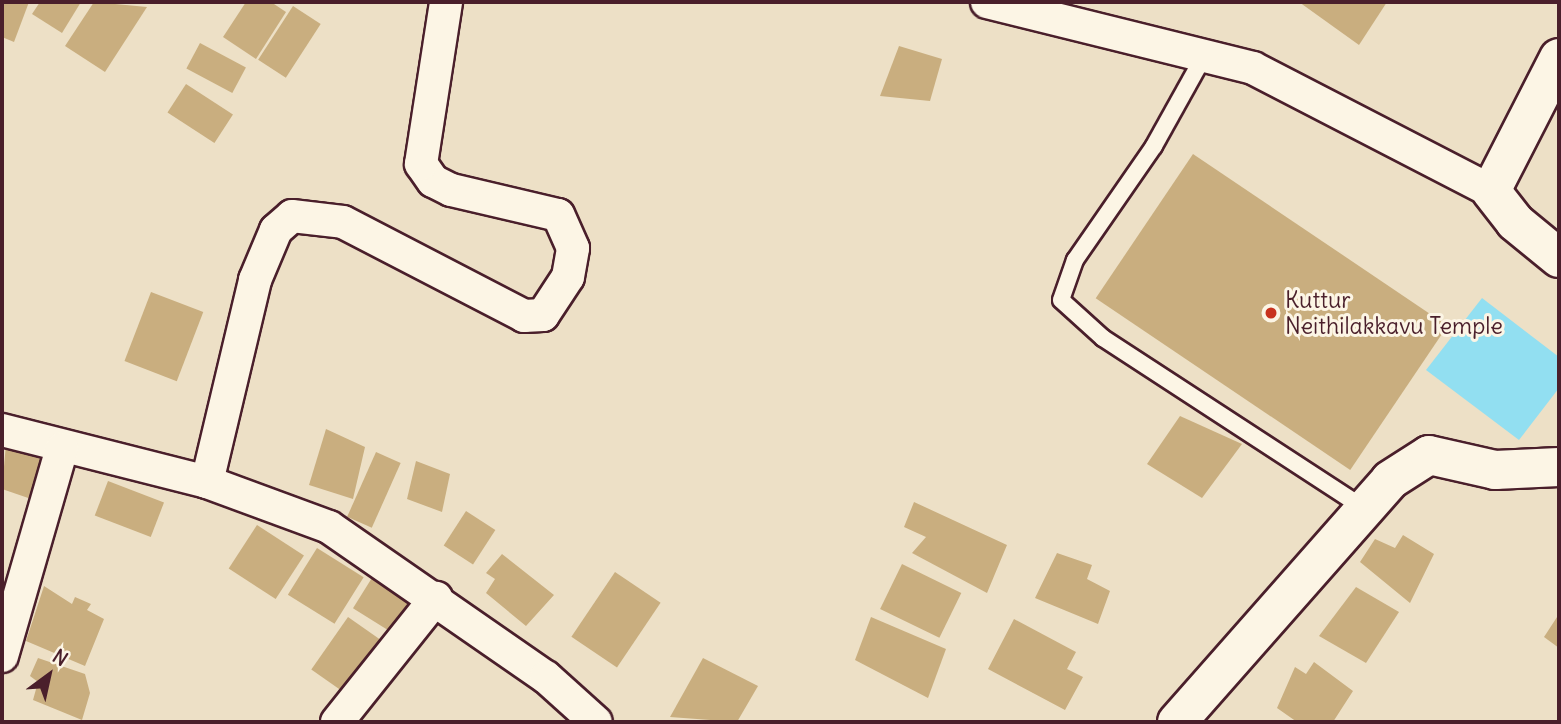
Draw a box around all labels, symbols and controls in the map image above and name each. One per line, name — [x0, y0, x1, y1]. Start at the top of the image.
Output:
place label: Kuttur Neithilakkavu Temple — [1285, 286, 1503, 340]
marker: Kuttur Neithilakkavu Temple — [1263, 305, 1279, 321]
north arrow — [14, 640, 84, 710]
text: N — [48, 644, 72, 671]

